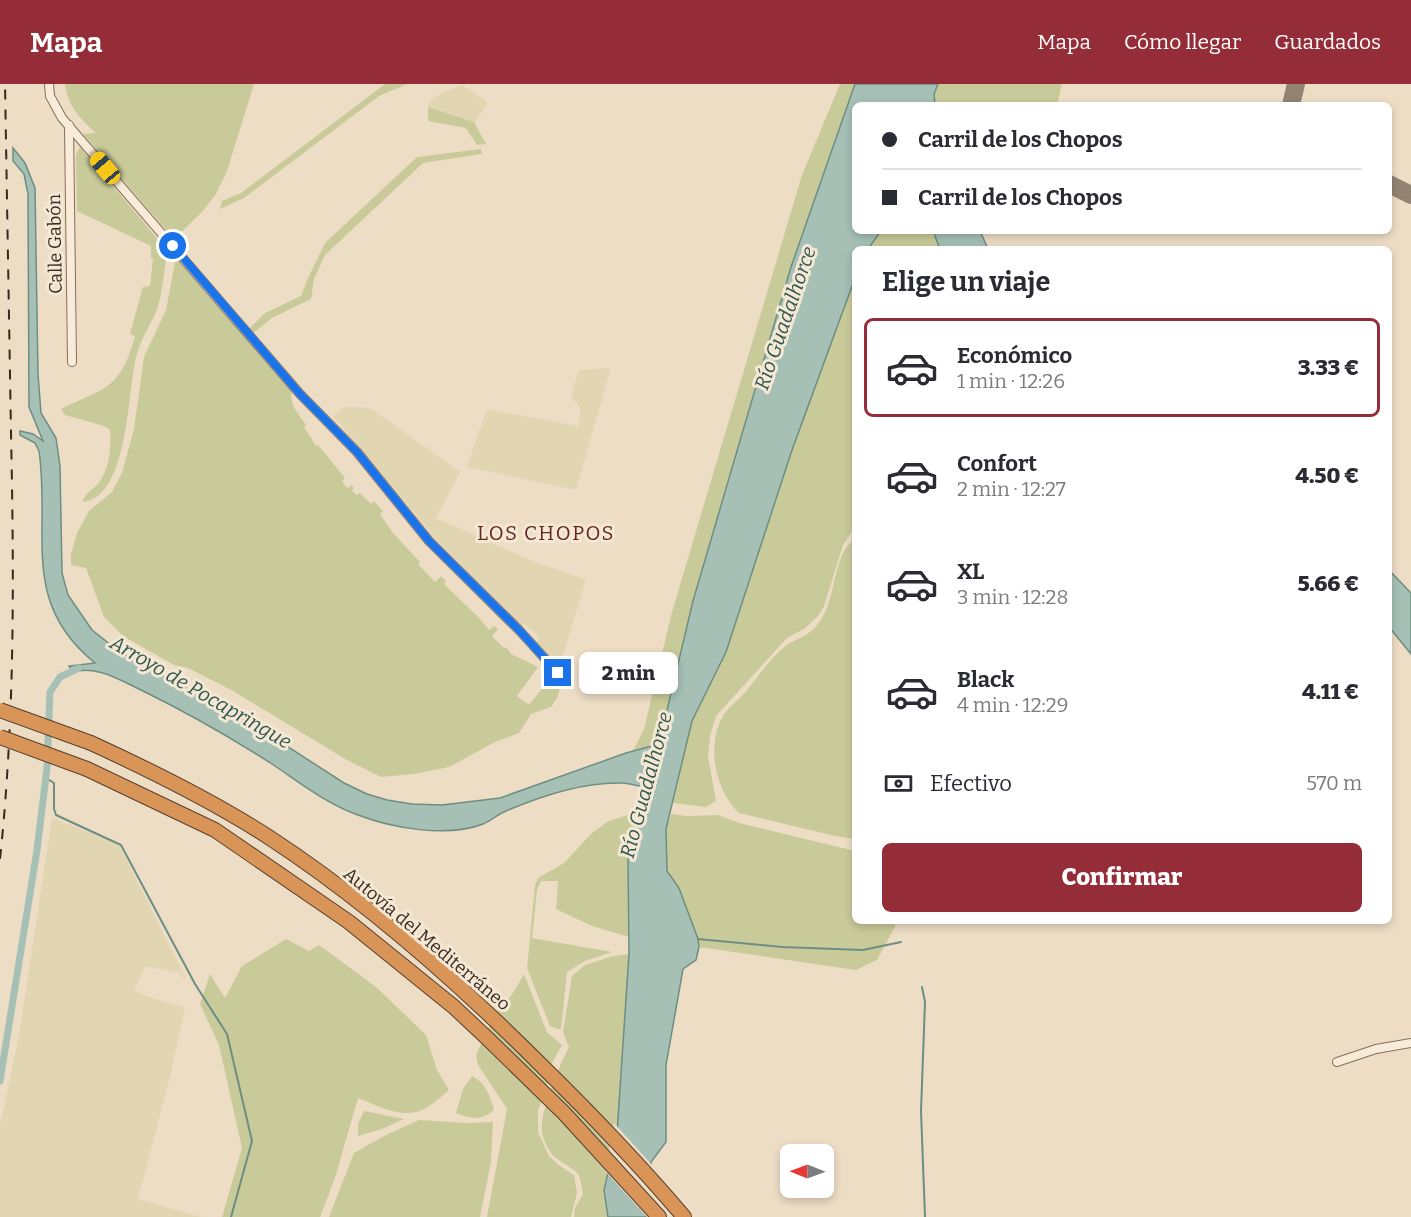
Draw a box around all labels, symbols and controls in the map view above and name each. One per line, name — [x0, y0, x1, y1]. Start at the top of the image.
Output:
text: Mapa — [30, 26, 103, 59]
text: Mapa — [1037, 29, 1091, 55]
text: Cómo llegar — [1124, 29, 1241, 55]
text: Guardados — [1274, 29, 1381, 55]
text: Carril de los Chopos — [918, 126, 1123, 153]
car — [87, 148, 123, 188]
text: Carril de los Chopos — [918, 184, 1123, 211]
street label: Calle Gabón — [43, 193, 67, 294]
route start — [159, 232, 186, 259]
water label: Río Guadalhorce — [749, 243, 821, 393]
text: Elige un viaje — [882, 266, 1050, 298]
icon: car — [885, 341, 939, 395]
text: Económico — [957, 342, 1072, 369]
text: 3.33 € — [1298, 354, 1359, 381]
text: 1 min · 12:26 — [957, 369, 1065, 393]
icon: car — [885, 449, 939, 503]
text: Confort — [957, 450, 1037, 477]
text: 4.50 € — [1295, 462, 1359, 489]
text: 2 min · 12:27 — [957, 477, 1066, 501]
district label: LOS CHOPOS — [477, 521, 615, 545]
icon: car — [885, 557, 939, 611]
text: XL — [957, 558, 984, 585]
text: 5.66 € — [1297, 570, 1359, 597]
text: 3 min · 12:28 — [957, 585, 1068, 609]
water label: Arroyo de Pocapringue — [105, 630, 296, 754]
callout: 2 min — [579, 652, 678, 694]
route end — [544, 659, 571, 686]
text: 2 min — [602, 661, 655, 685]
icon: car — [885, 665, 939, 719]
text: Black — [957, 666, 1014, 693]
text: 4.11 € — [1302, 678, 1359, 705]
text: 4 min · 12:29 — [957, 693, 1068, 717]
water label: Río Guadalhorce — [615, 709, 677, 861]
icon: cash — [882, 767, 915, 800]
text: Efectivo — [930, 770, 1012, 797]
text: 570 m — [1306, 771, 1362, 795]
button: Confirmar — [882, 843, 1362, 912]
street label: Autovía del Mediterráneo — [339, 863, 515, 1015]
north arrow — [780, 1144, 834, 1198]
map controls — [780, 1144, 834, 1198]

